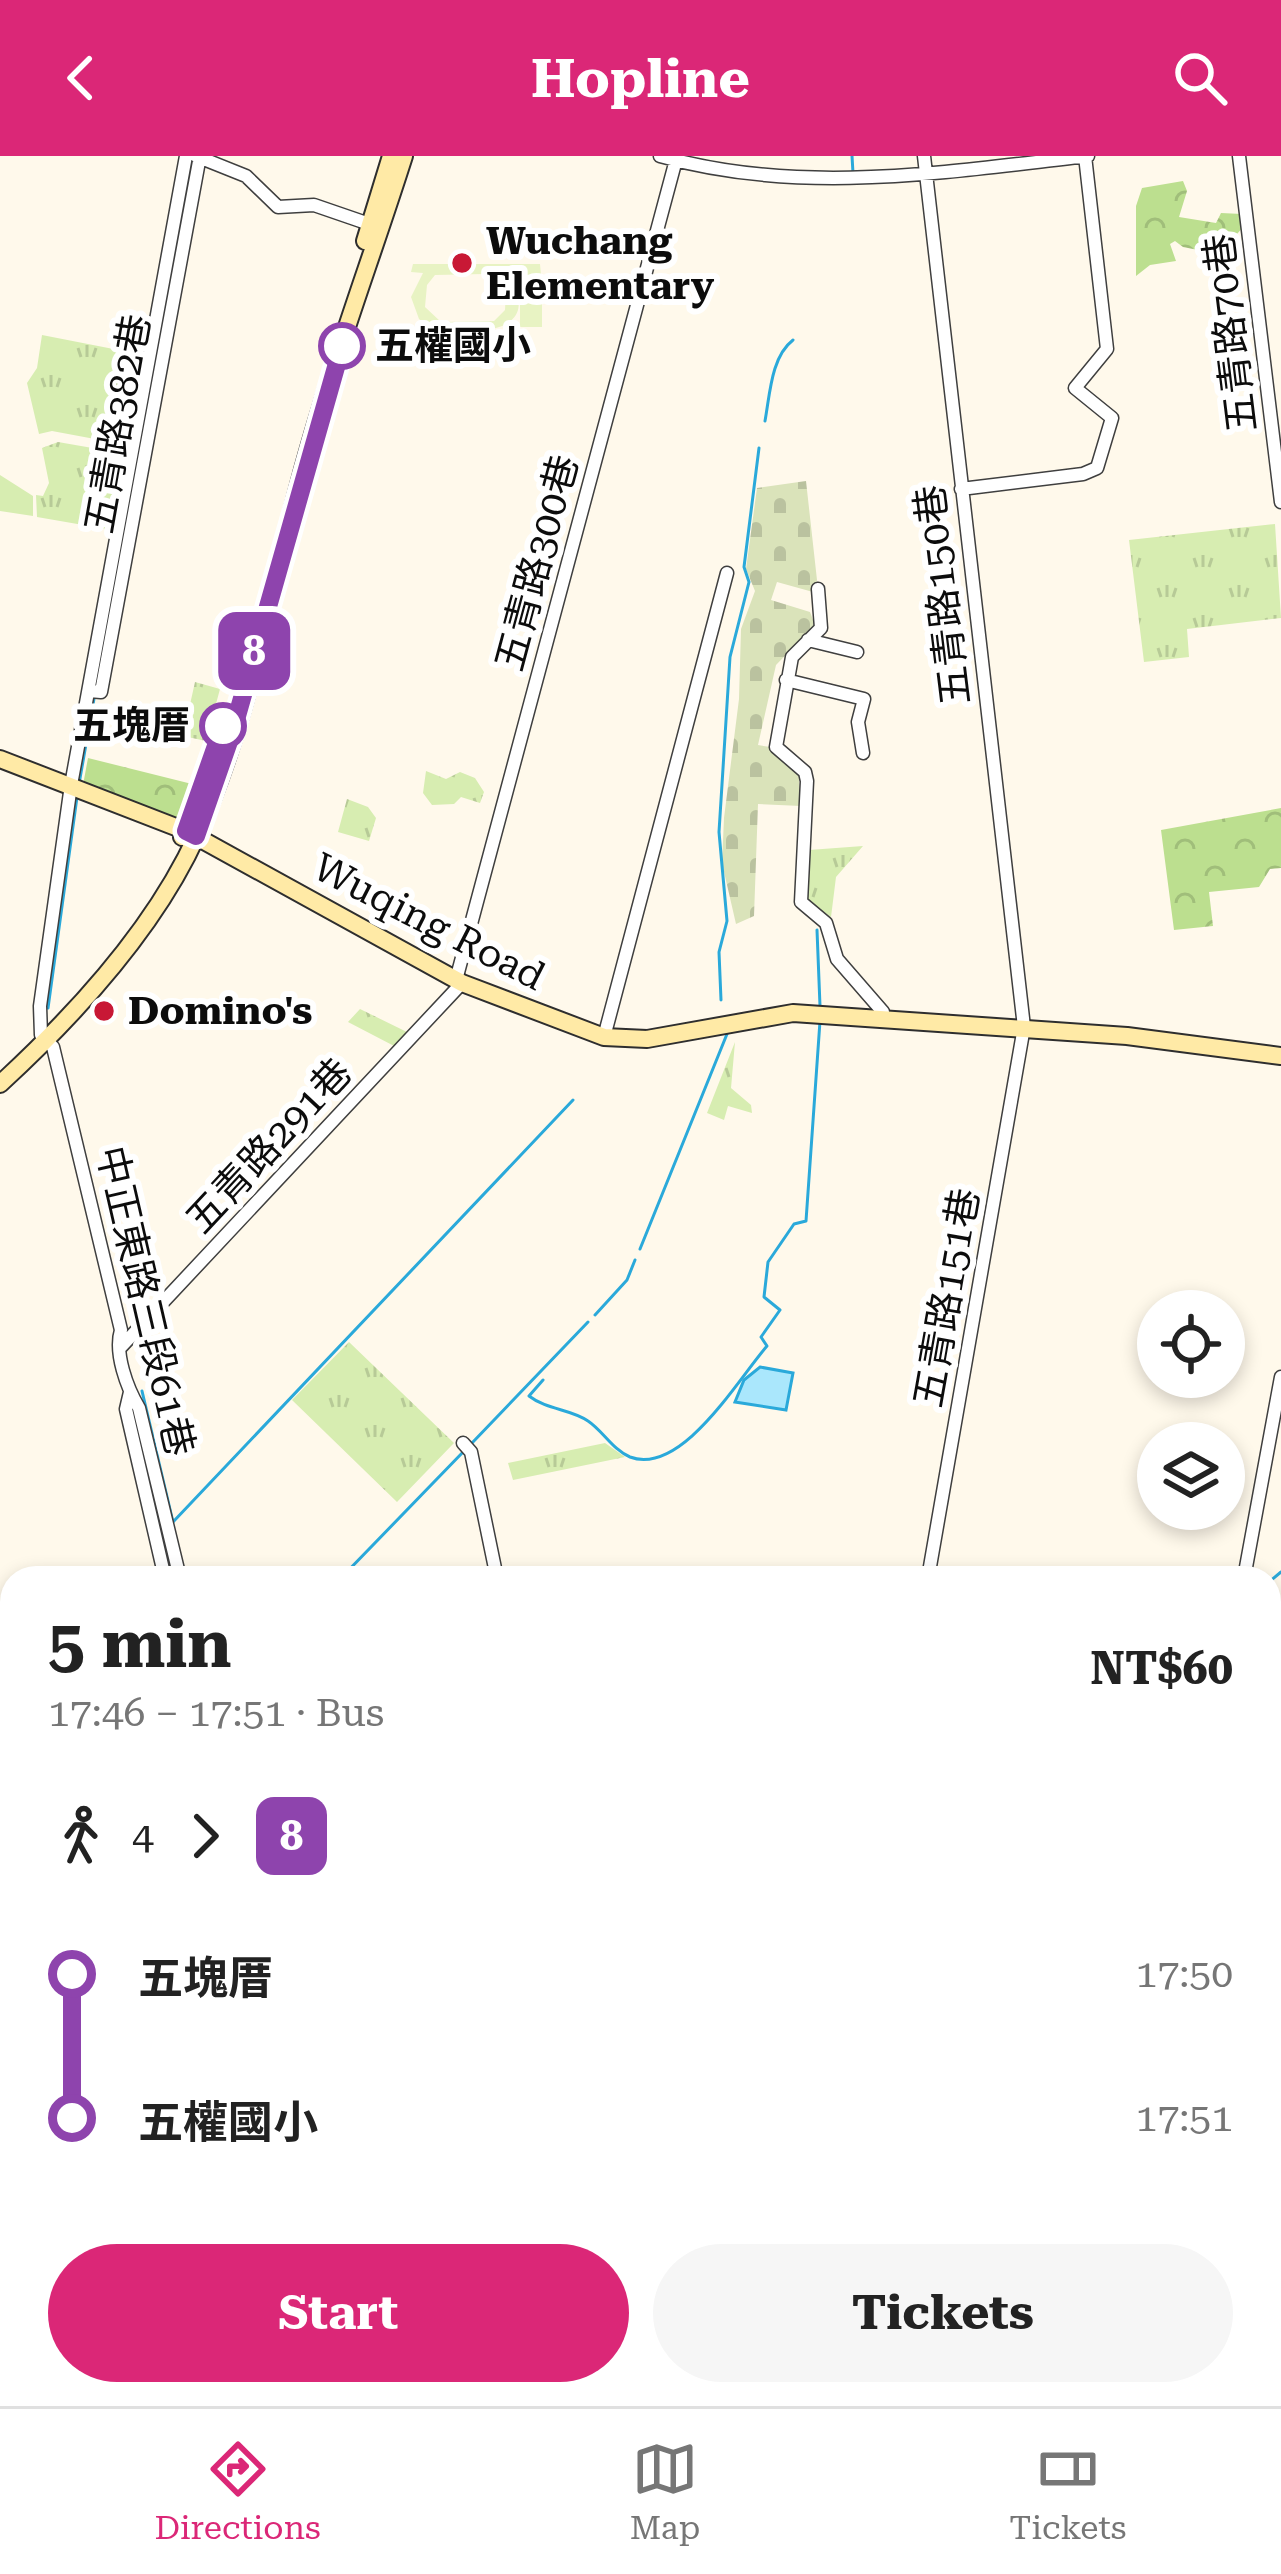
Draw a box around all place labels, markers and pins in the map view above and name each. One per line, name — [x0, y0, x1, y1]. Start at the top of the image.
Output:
place label: Wuchang Elementary — [486, 218, 715, 309]
marker: Wuchang Elementary — [449, 250, 475, 276]
place label: 五權國小 — [375, 323, 531, 369]
marker: 五權國小 — [320, 324, 364, 368]
place label: 五塊厝 — [73, 703, 190, 749]
marker: 五塊厝 — [201, 704, 245, 748]
place label: Domino's — [128, 988, 312, 1034]
marker: Domino's — [91, 998, 117, 1024]

